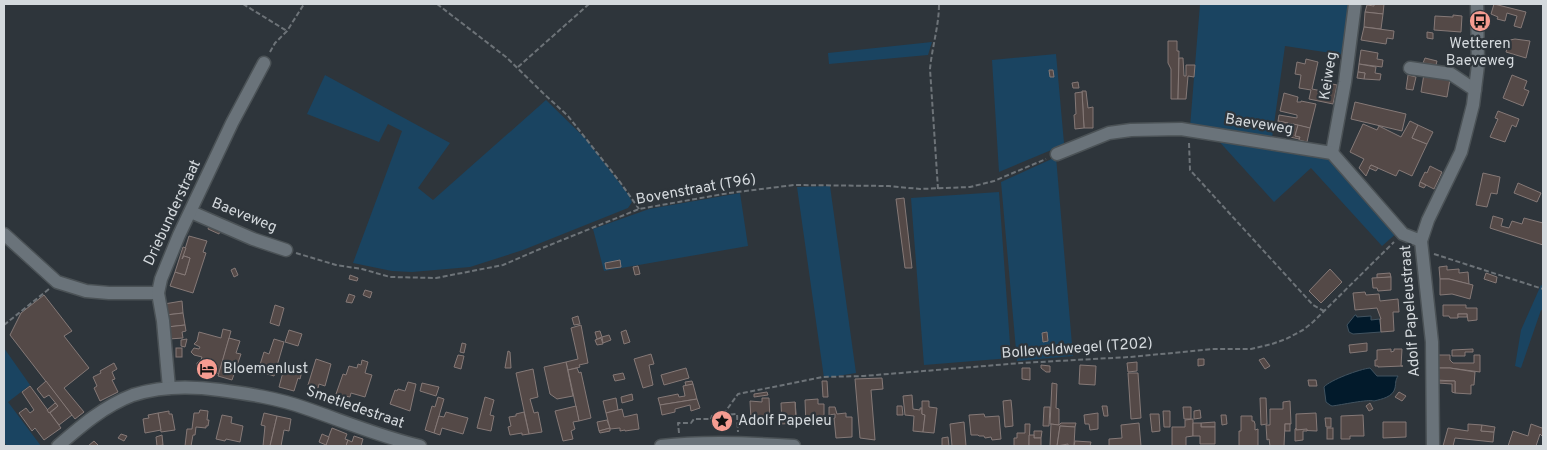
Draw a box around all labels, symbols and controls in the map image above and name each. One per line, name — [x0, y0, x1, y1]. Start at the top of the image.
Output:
bus stop icon: Wetteren Baeveweg — [1468, 9, 1492, 33]
place label: Wetteren Baeveweg — [1446, 35, 1514, 71]
street label: Keiweg — [1316, 50, 1342, 102]
street label: Baeveweg — [1224, 110, 1294, 140]
street label: Driebunderstraat — [140, 157, 206, 269]
street label: Bovenstraat (T96) — [634, 170, 758, 210]
street label: Baeveweg — [209, 194, 279, 238]
street label: Adolf Papeleustraat — [1397, 244, 1425, 378]
street label: Bolleveldwegel (T202) — [1001, 334, 1153, 364]
hotel icon: Bloemenlust — [195, 357, 219, 381]
place label: Bloemenlust — [223, 360, 308, 379]
street label: Smetledestraat — [303, 382, 407, 434]
place icon: Adolf Papeleu — [710, 409, 734, 433]
place label: Adolf Papeleu — [738, 412, 832, 431]

